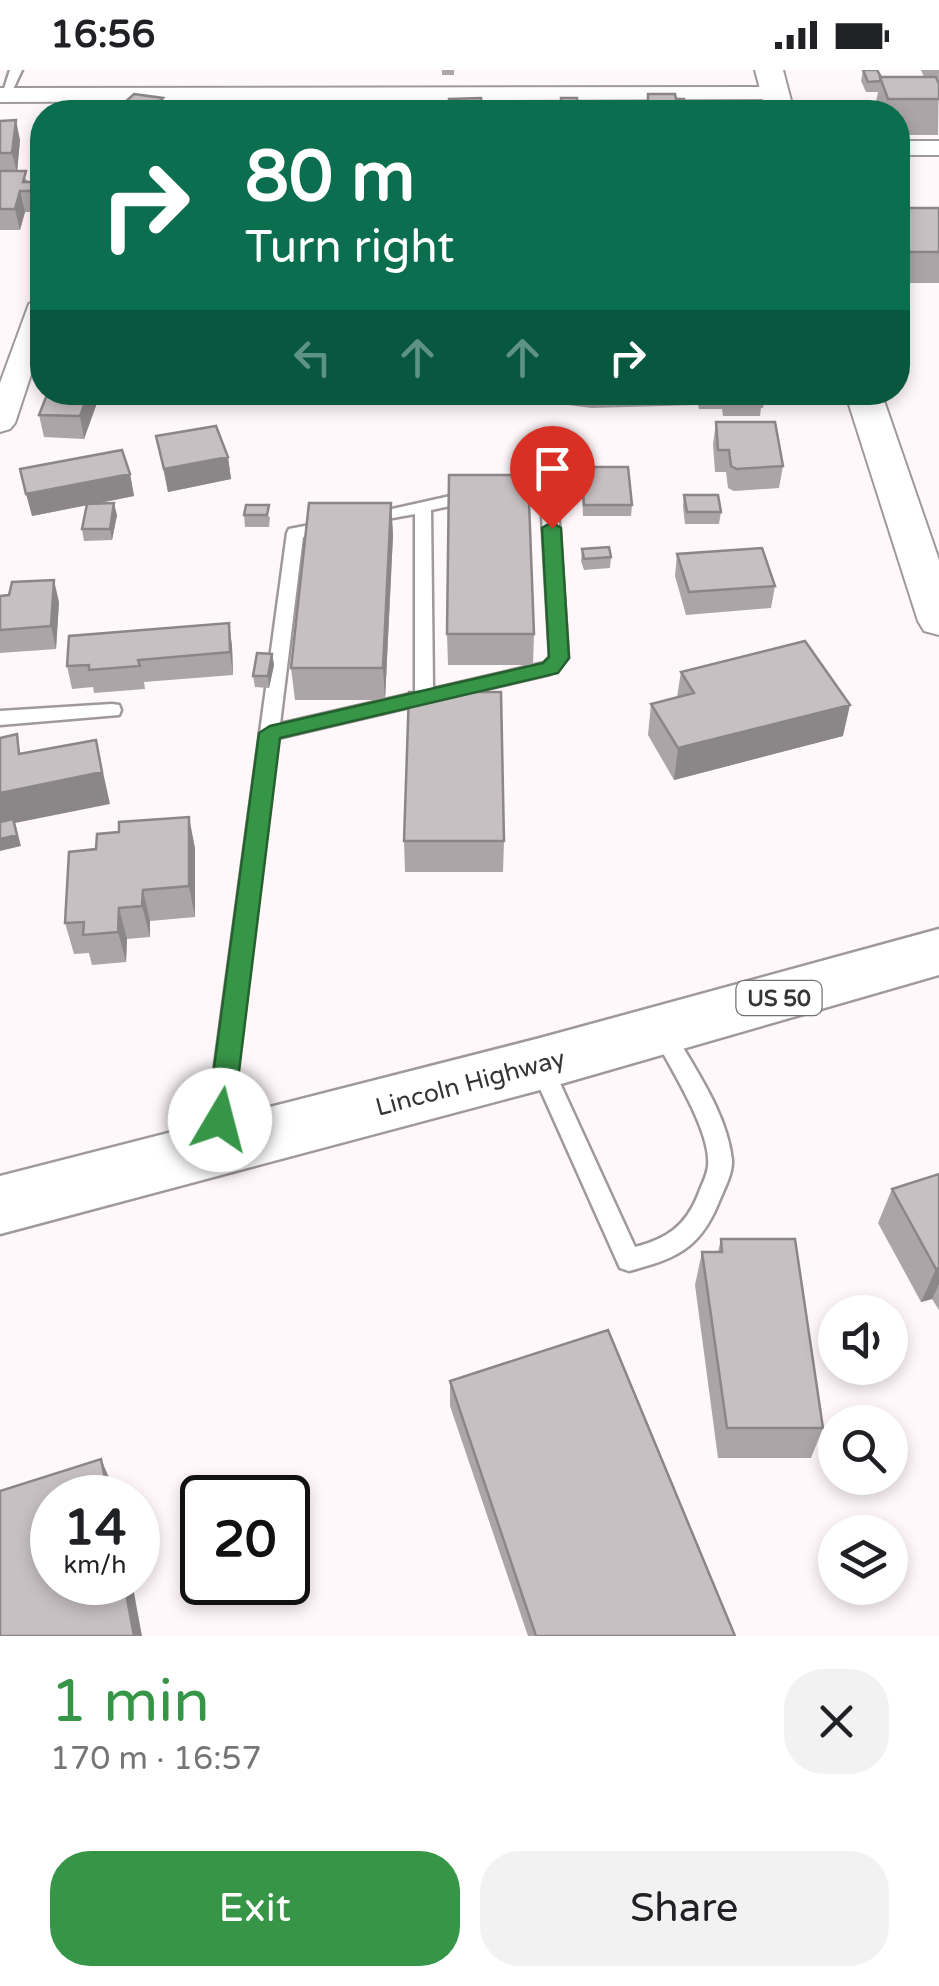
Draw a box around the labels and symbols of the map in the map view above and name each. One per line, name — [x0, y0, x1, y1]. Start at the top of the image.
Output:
pin — [510, 426, 595, 529]
road number: US 50 — [736, 981, 822, 1015]
street label: Lincoln Highway — [372, 1043, 568, 1123]
position arrow — [168, 1068, 272, 1172]
speed limit sign: 20 — [180, 1475, 310, 1605]

